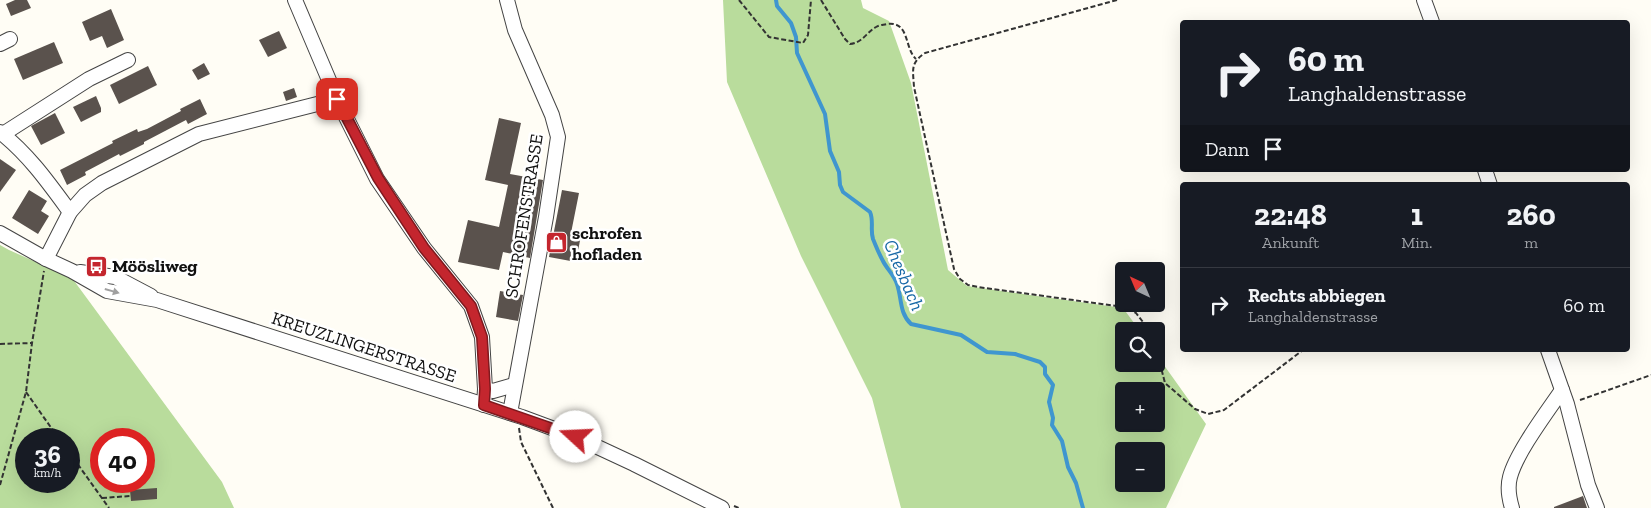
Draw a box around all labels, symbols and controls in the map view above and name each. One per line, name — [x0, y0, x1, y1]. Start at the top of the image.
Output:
text: 60 m — [1288, 38, 1364, 80]
icon: right — [1205, 40, 1270, 105]
pin — [316, 78, 358, 120]
text: Langhaldenstrasse — [1288, 80, 1466, 107]
icon: arrive — [323, 85, 351, 113]
street label: SCHROFENSTRASSE — [500, 132, 548, 300]
icon: arrive — [1259, 135, 1287, 163]
text: Dann — [1205, 138, 1249, 161]
text: 22:48 — [1254, 197, 1327, 233]
text: 1 — [1411, 197, 1423, 233]
text: 260 — [1506, 197, 1556, 233]
place label: schrofen hofladen — [572, 222, 642, 265]
shop icon: schrofen hofladen — [544, 231, 568, 255]
text: Ankunft — [1262, 233, 1319, 252]
text: Min. — [1401, 233, 1432, 252]
text: m — [1524, 233, 1538, 252]
water label: Chesbach — [879, 236, 929, 314]
bus stop icon: Möösliweg — [84, 254, 108, 278]
place label: Möösliweg — [112, 255, 198, 277]
north arrow — [1115, 262, 1165, 312]
map controls — [1115, 262, 1165, 492]
text: Rechts abbiegen — [1248, 284, 1386, 307]
one-way arrow — [105, 288, 120, 296]
icon: right — [1205, 291, 1233, 319]
text: 60 m — [1563, 294, 1605, 317]
street label: KREUZLINGERSTRASSE — [269, 307, 459, 387]
text: Langhaldenstrasse — [1248, 307, 1378, 326]
button: search — [1115, 322, 1165, 372]
button: + — [1115, 382, 1165, 432]
position arrow — [549, 410, 601, 462]
speed limit sign: 40 — [90, 428, 155, 493]
text: 36 — [34, 439, 61, 469]
button: − — [1115, 442, 1165, 492]
text: km/h — [34, 466, 61, 480]

